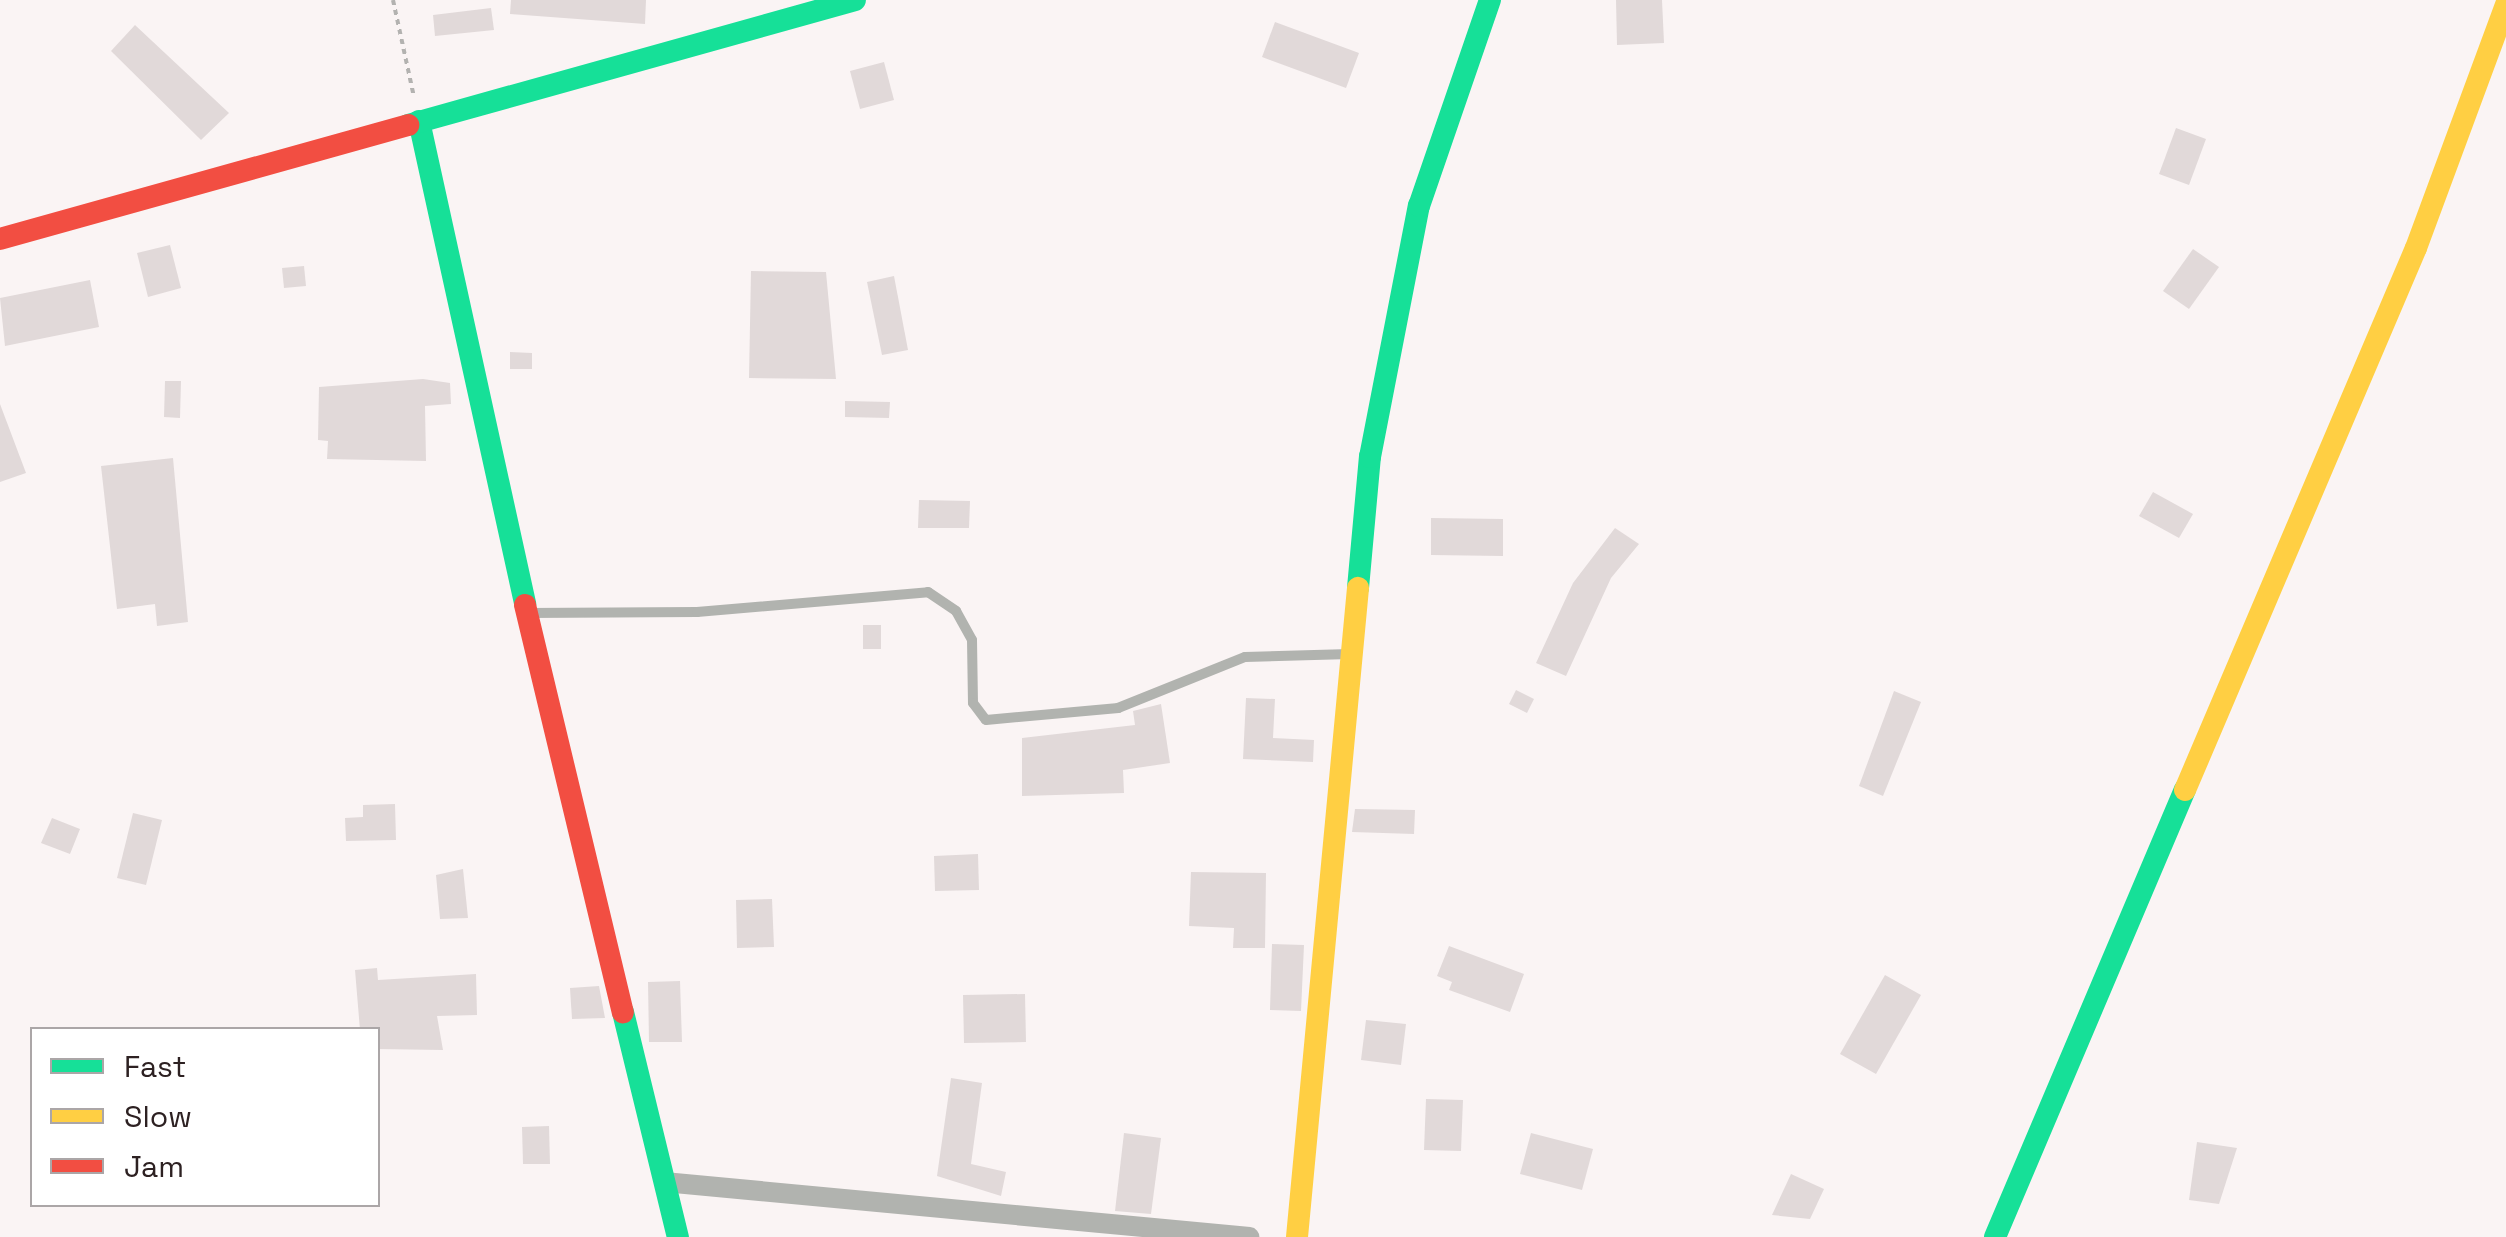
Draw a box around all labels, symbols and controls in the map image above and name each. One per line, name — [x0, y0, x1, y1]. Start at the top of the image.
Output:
legend — [30, 1027, 380, 1207]
text: Fast — [124, 1047, 186, 1086]
text: Slow — [124, 1097, 192, 1136]
text: Jam — [124, 1147, 184, 1186]

